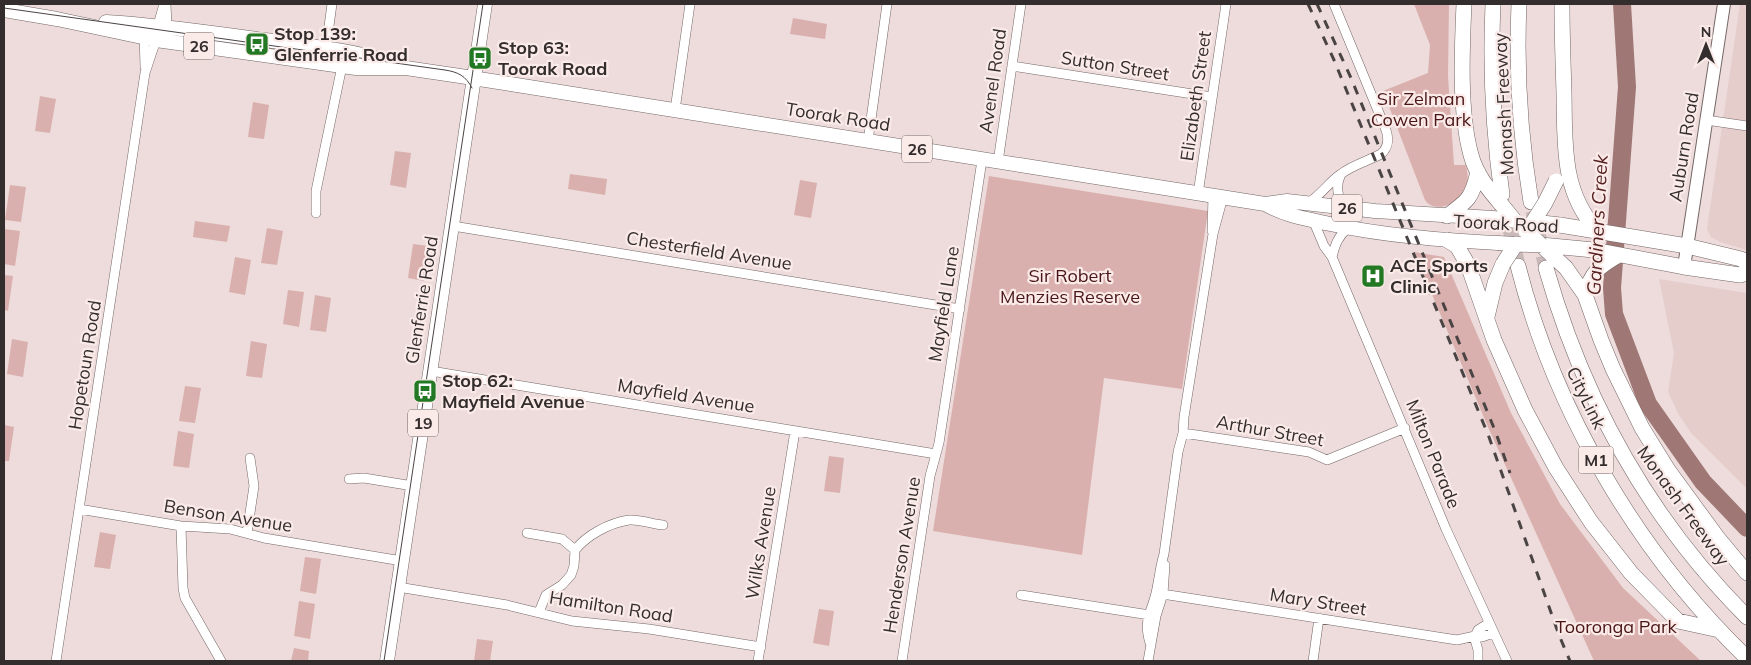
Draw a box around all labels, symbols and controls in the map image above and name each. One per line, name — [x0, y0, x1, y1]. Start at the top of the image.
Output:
north arrow — [1681, 20, 1731, 70]
place label: Stop 139: Glenferrie Road — [274, 22, 408, 66]
text: N — [1701, 23, 1711, 41]
street label: Avenel Road — [974, 27, 1011, 135]
street label: Elizabeth Street — [1175, 29, 1216, 162]
bus stop icon: Stop 139: Glenferrie Road — [244, 31, 270, 57]
road number: 26 — [184, 32, 214, 59]
street label: Monash Freeway — [1488, 32, 1519, 176]
place label: Stop 63: Toorak Road — [498, 36, 607, 80]
bus stop icon: Stop 63: Toorak Road — [467, 45, 493, 71]
street label: Sutton Street — [1059, 46, 1171, 85]
park label: Sir Zelman Cowen Park — [1371, 87, 1472, 131]
street label: Auburn Road — [1663, 90, 1704, 203]
street label: Toorak Road — [784, 97, 892, 136]
road number: 26 — [902, 136, 932, 162]
water label: Gardiners Creek — [1581, 153, 1613, 296]
road number: 26 — [1332, 194, 1362, 222]
street label: Toorak Road — [1453, 209, 1559, 238]
street label: Chesterfield Avenue — [625, 226, 793, 275]
street label: Glenferrie Road — [400, 234, 443, 366]
street label: Mayfield Lane — [923, 244, 964, 363]
place label: ACE Sports Clinic — [1390, 254, 1488, 298]
hospital icon: ACE Sports Clinic — [1360, 263, 1386, 289]
park label: Sir Robert Menzies Reserve — [1000, 264, 1140, 308]
street label: Hopetoun Road — [63, 298, 106, 431]
street label: CityLink — [1562, 363, 1612, 433]
place label: Stop 62: Mayfield Avenue — [442, 369, 585, 413]
street label: Mayfield Avenue — [616, 373, 756, 418]
bus stop icon: Stop 62: Mayfield Avenue — [412, 378, 438, 404]
street label: Milton Parade — [1401, 396, 1466, 512]
road number: 19 — [408, 409, 438, 436]
street label: Arthur Street — [1215, 410, 1326, 451]
street label: Monash Freeway — [1632, 441, 1735, 571]
road number: M1 — [1578, 446, 1614, 474]
street label: Henderson Avenue — [878, 475, 925, 635]
street label: Wilks Avenue — [740, 485, 781, 601]
street label: Benson Avenue — [162, 494, 294, 537]
street label: Mary Street — [1268, 583, 1368, 620]
street label: Hamilton Road — [548, 585, 675, 628]
park label: Tooronga Park — [1555, 615, 1677, 638]

